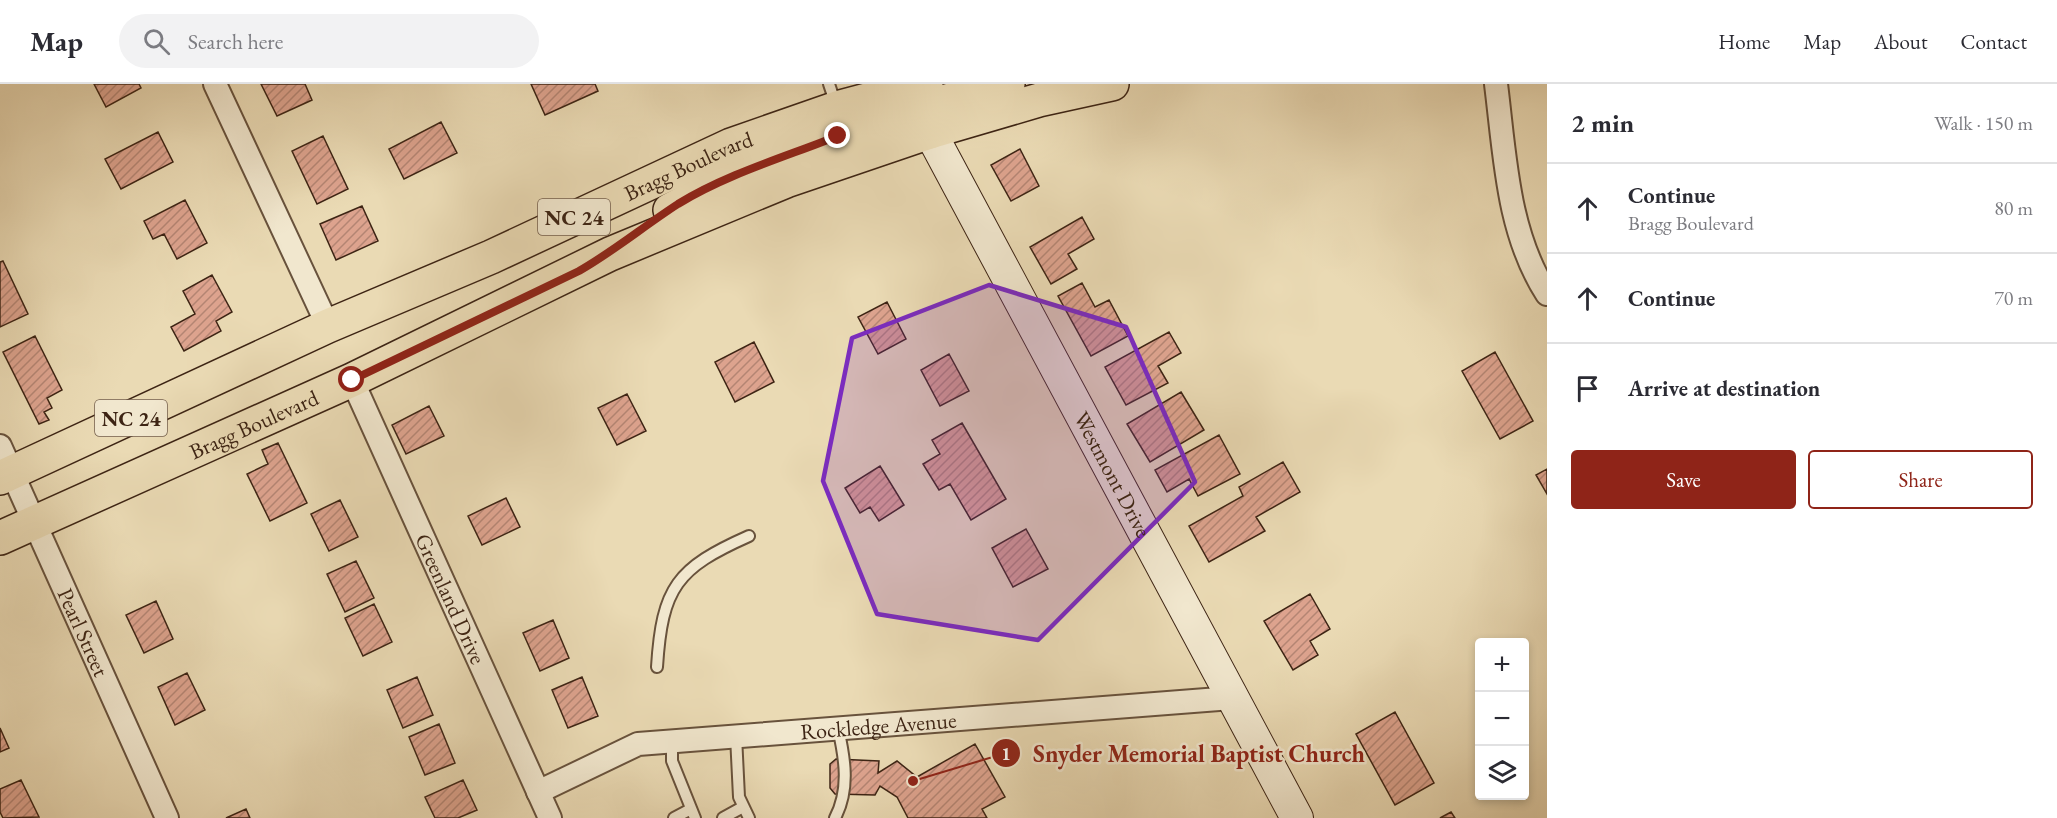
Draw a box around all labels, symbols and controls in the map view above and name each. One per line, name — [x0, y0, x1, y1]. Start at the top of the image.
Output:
search box — [119, 14, 539, 68]
text: Map — [30, 23, 83, 59]
icon: search — [140, 25, 173, 58]
text: Search here — [188, 27, 283, 56]
text: Home — [1718, 28, 1770, 55]
text: Map — [1803, 28, 1841, 55]
text: About — [1874, 28, 1927, 55]
text: Contact — [1960, 28, 2027, 55]
text: 2 min — [1571, 106, 1634, 140]
text: Walk · 150 m — [1934, 110, 2033, 136]
route end — [824, 122, 850, 148]
street label: Bragg Boulevard — [619, 124, 757, 207]
text: Continue — [1628, 181, 1715, 210]
icon: ahead — [1571, 192, 1604, 225]
text: 80 m — [1994, 195, 2033, 221]
road number: NC 24 — [538, 199, 610, 235]
text: Bragg Boulevard — [1628, 210, 1754, 236]
icon: ahead — [1571, 282, 1604, 315]
text: Continue — [1628, 284, 1715, 313]
text: 70 m — [1994, 285, 2033, 311]
route start — [338, 366, 364, 392]
icon: arrive — [1571, 372, 1604, 405]
text: Arrive at destination — [1628, 374, 1820, 403]
street label: Bragg Boulevard — [184, 382, 324, 466]
road number: NC 24 — [95, 400, 167, 436]
street label: Westmont Drive — [1068, 406, 1159, 542]
button: Save — [1571, 450, 1796, 509]
button: Share — [1808, 450, 2033, 509]
street label: Greenland Drive — [409, 529, 493, 669]
street label: Pearl Street — [51, 583, 116, 681]
map controls — [1475, 638, 1529, 800]
button: + — [1475, 638, 1529, 692]
button: − — [1475, 692, 1529, 746]
street label: Rockledge Avenue — [799, 705, 958, 746]
callout: Snyder Memorial Baptist Church — [991, 732, 1377, 774]
text: Snyder Memorial Baptist Church — [1033, 738, 1365, 770]
text: 1 — [1001, 742, 1011, 765]
button: layers — [1475, 746, 1529, 800]

